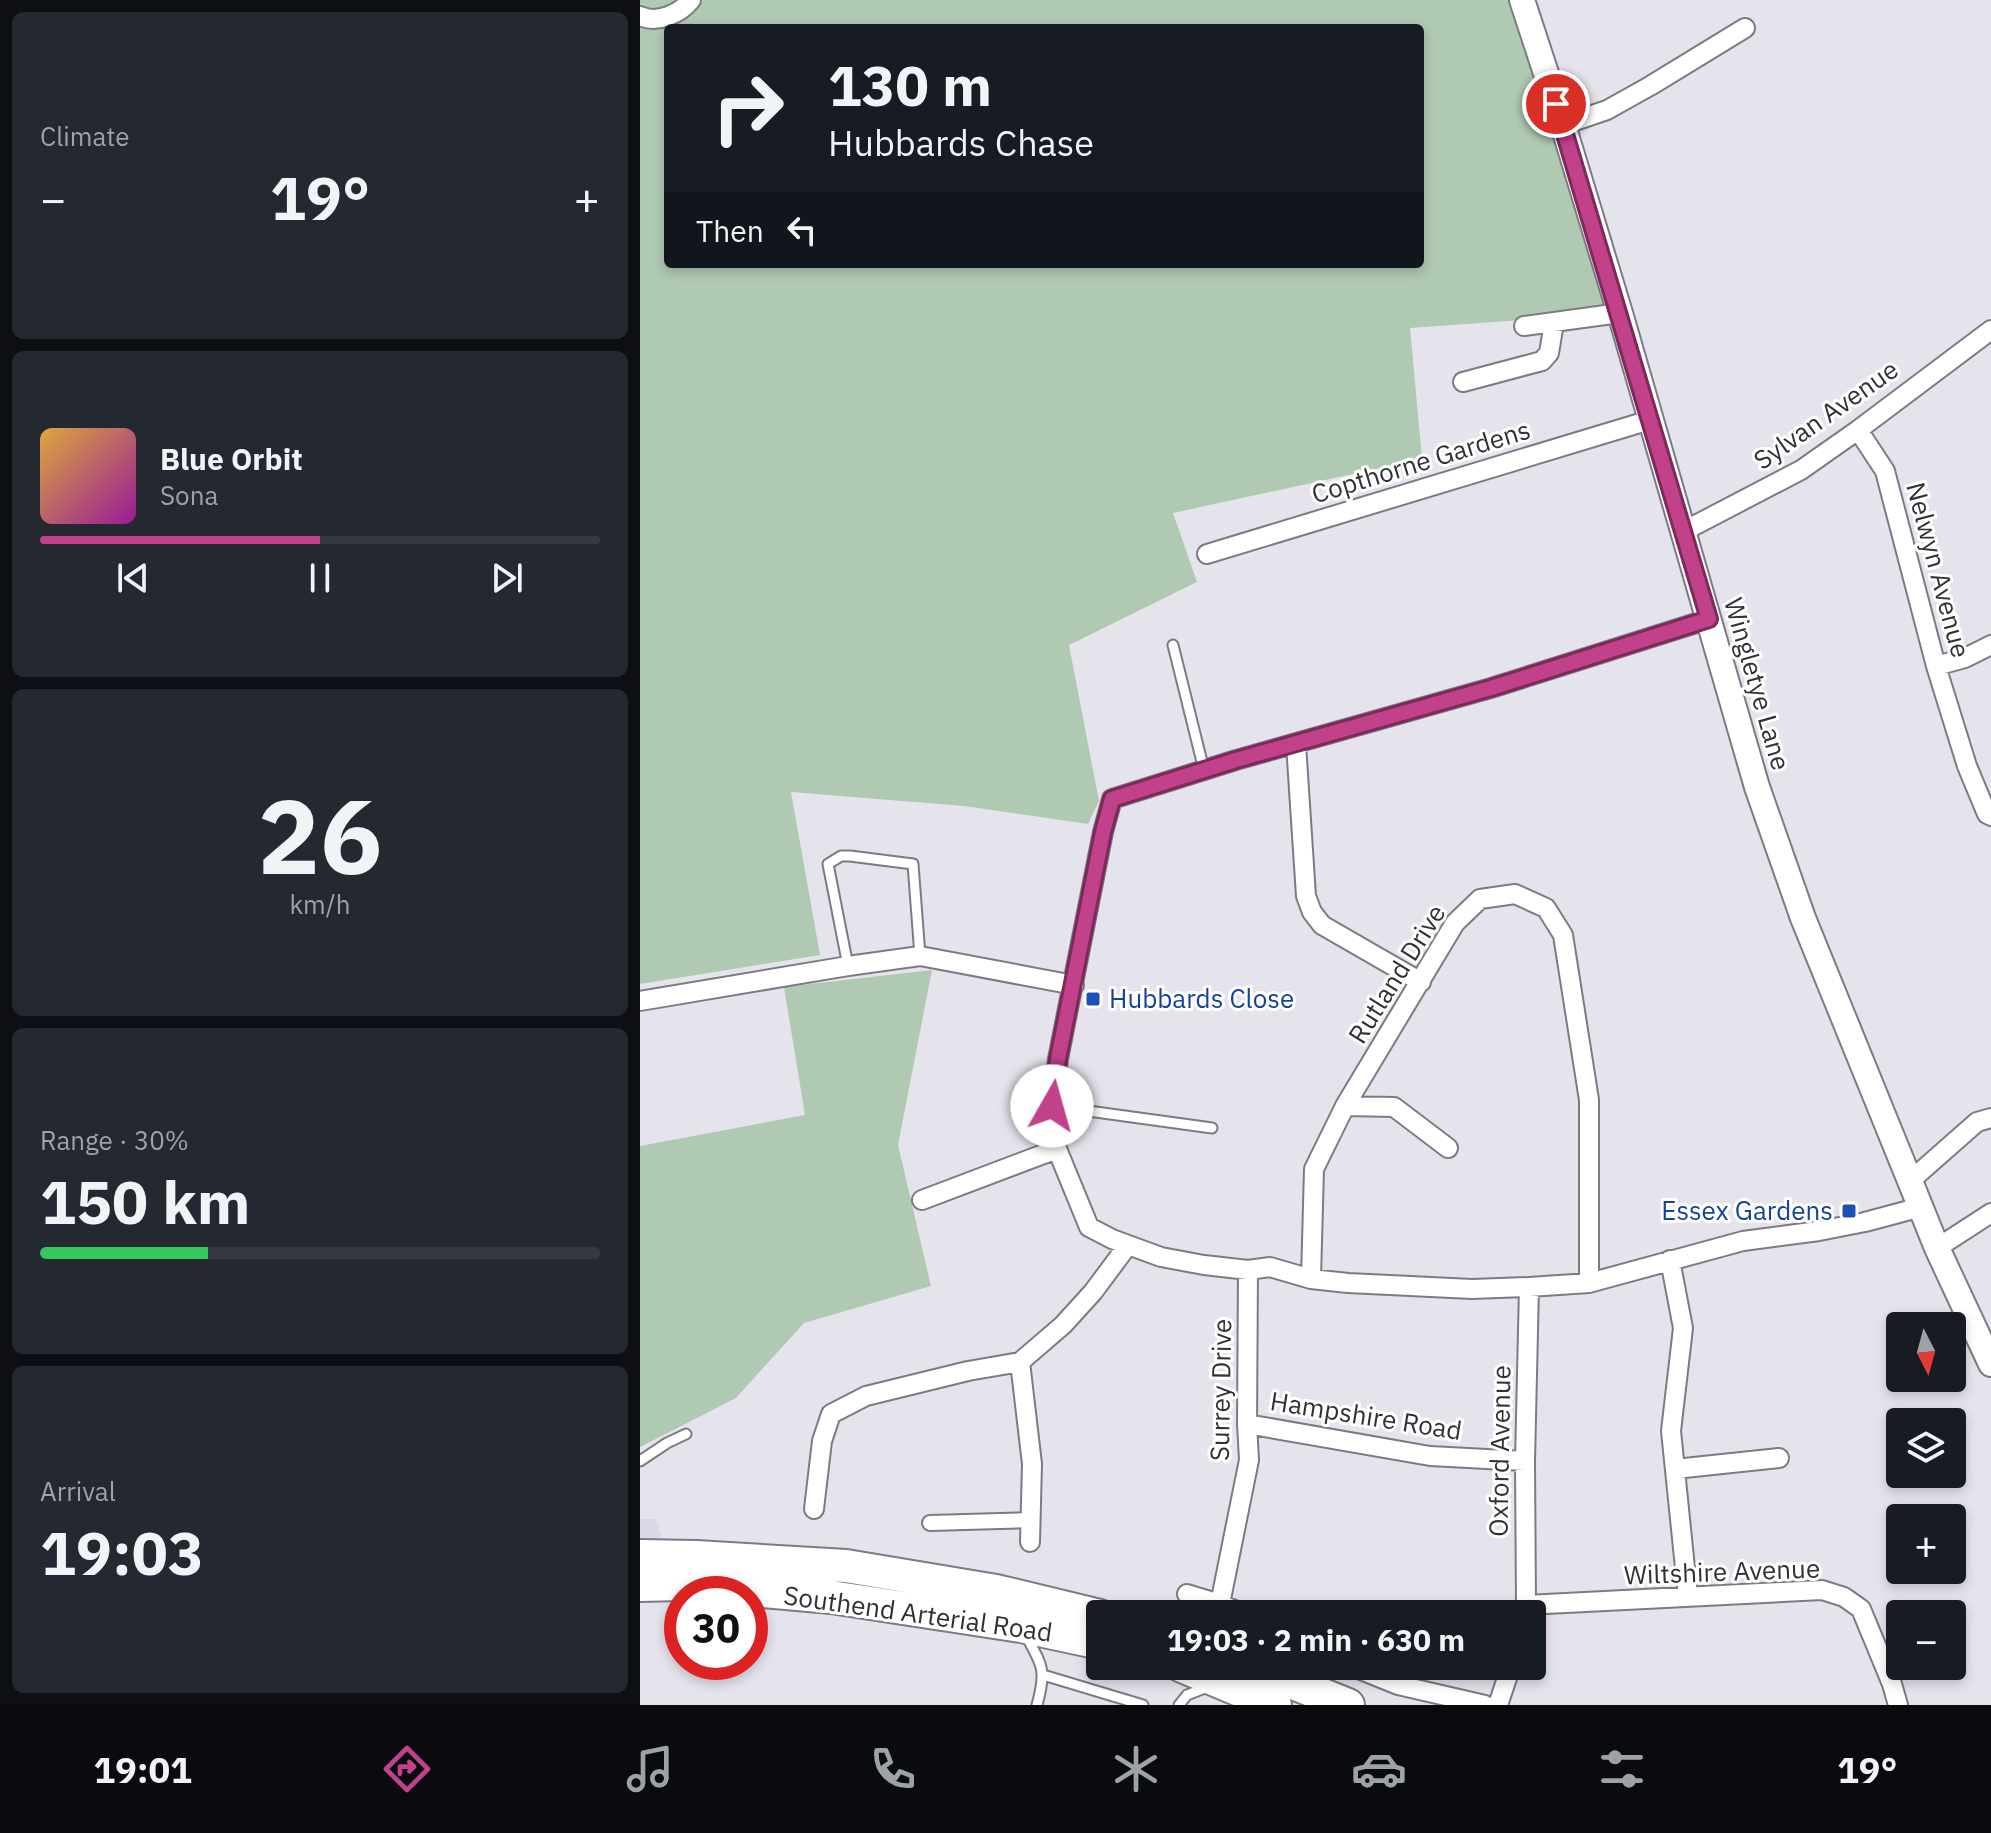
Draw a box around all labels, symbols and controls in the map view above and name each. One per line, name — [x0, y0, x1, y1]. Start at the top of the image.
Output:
text: 130 m — [828, 49, 992, 121]
icon: right — [696, 56, 800, 160]
pin — [1522, 70, 1590, 138]
icon: arrive — [1534, 82, 1578, 126]
text: Climate — [40, 119, 130, 153]
text: Hubbards Chase — [828, 119, 1094, 166]
text: 19° — [270, 158, 370, 237]
text: − — [40, 170, 66, 227]
text: + — [574, 170, 600, 227]
icon: left — [780, 208, 824, 252]
text: Then — [696, 211, 764, 250]
street label: Sylvan Avenue — [1746, 352, 1904, 477]
street label: Copthorne Gardens — [1307, 412, 1534, 510]
text: Blue Orbit — [160, 439, 303, 478]
text: Sona — [160, 478, 218, 512]
street label: Nelwyn Avenue — [1899, 478, 1979, 661]
icon: previous — [111, 556, 155, 600]
icon: pause — [298, 556, 342, 600]
icon: next — [485, 556, 529, 600]
street label: Wingletye Lane — [1717, 594, 1799, 774]
text: 26 — [258, 767, 382, 903]
text: km/h — [289, 887, 351, 921]
street label: Rutland Drive — [1340, 898, 1452, 1049]
place label: Hubbards Close — [1109, 981, 1294, 1015]
marker: Hubbards Close — [1084, 990, 1102, 1008]
position arrow — [1010, 1064, 1094, 1148]
text: Range · 30% — [40, 1123, 189, 1157]
text: 150 km — [40, 1162, 250, 1241]
place label: Essex Gardens — [1661, 1193, 1833, 1227]
marker: Essex Gardens — [1840, 1202, 1858, 1220]
north arrow — [1886, 1312, 1966, 1392]
map controls — [1886, 1312, 1966, 1680]
street label: Surrey Drive — [1202, 1318, 1238, 1461]
street label: Oxford Avenue — [1481, 1365, 1517, 1537]
street label: Hampshire Road — [1268, 1383, 1464, 1447]
button: layers — [1886, 1408, 1966, 1488]
text: Arrival — [40, 1474, 116, 1508]
button: + — [1886, 1504, 1966, 1584]
text: 19:03 — [40, 1513, 204, 1592]
street label: Wiltshire Avenue — [1623, 1551, 1821, 1591]
speed limit sign: 30 — [664, 1576, 768, 1680]
street label: Southend Arterial Road — [782, 1577, 1055, 1649]
button: − — [1886, 1600, 1966, 1680]
text: 19:03 · 2 min · 630 m — [1167, 1620, 1465, 1659]
icon: directions — [379, 1741, 435, 1797]
icon: music — [622, 1741, 678, 1797]
icon: phone — [865, 1741, 921, 1797]
icon: climate — [1108, 1741, 1164, 1797]
icon: car — [1351, 1741, 1407, 1797]
icon: filters — [1594, 1741, 1650, 1797]
text: 19:01 — [94, 1746, 192, 1793]
text: 19° — [1837, 1746, 1897, 1793]

